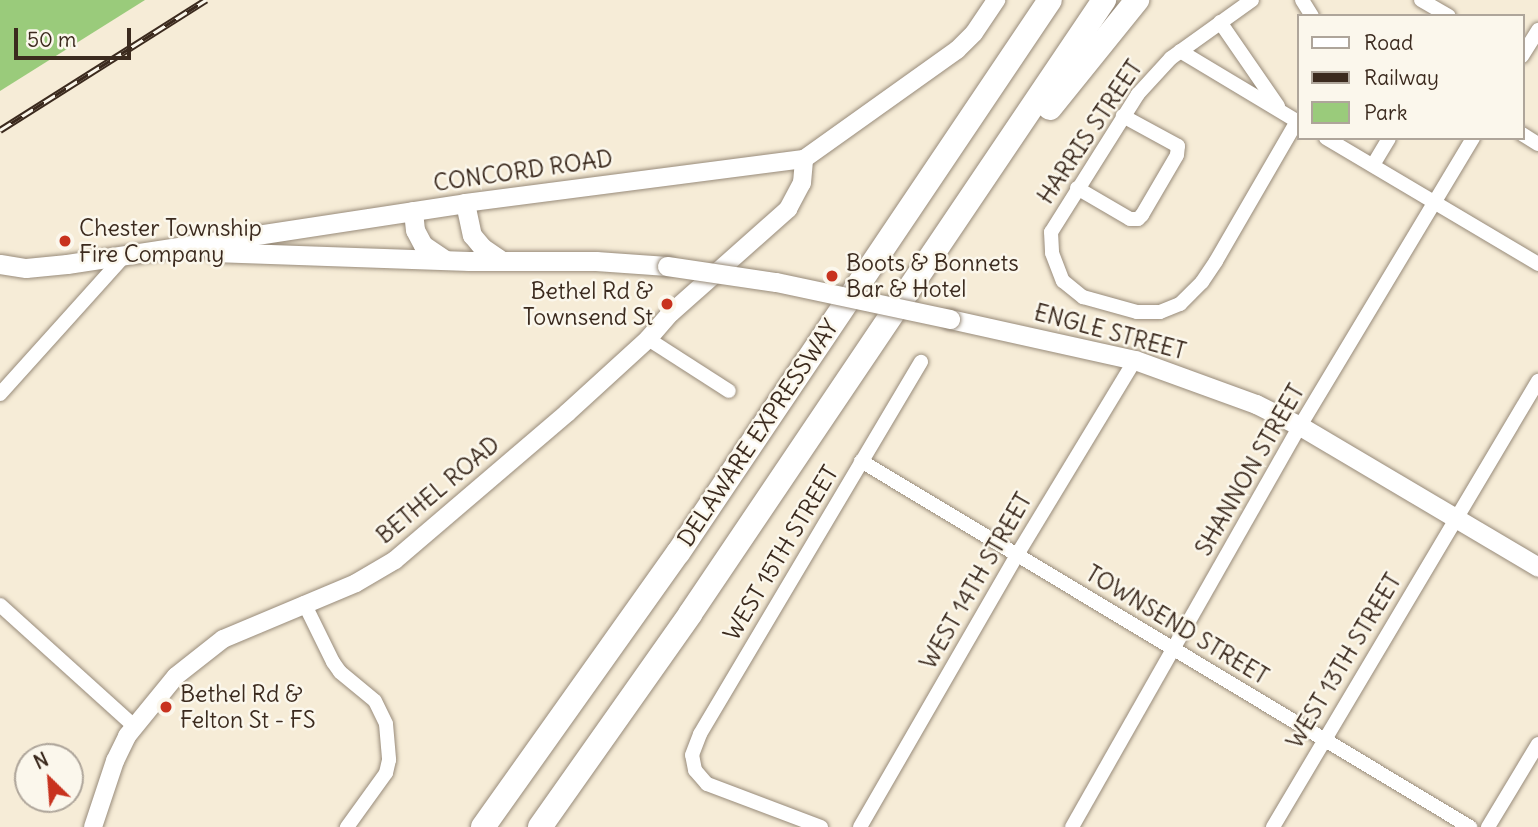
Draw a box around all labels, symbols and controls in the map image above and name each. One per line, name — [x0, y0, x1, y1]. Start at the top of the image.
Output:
scale bar — [18, 14, 135, 58]
legend — [1296, 14, 1524, 140]
text: 50 m — [27, 26, 76, 53]
text: Road — [1364, 29, 1413, 56]
street label: HARRIS STREET — [1032, 55, 1148, 209]
text: Railway — [1364, 64, 1439, 91]
text: Park — [1364, 99, 1407, 126]
street label: CONCORD ROAD — [432, 145, 614, 197]
place label: Chester Township Fire Company — [79, 214, 262, 268]
marker: Chester Township Fire Company — [57, 233, 73, 249]
place label: Boots & Bonnets Bar & Hotel — [846, 249, 1019, 303]
marker: Boots & Bonnets Bar & Hotel — [824, 268, 840, 284]
place label: Bethel Rd & Townsend St — [523, 277, 653, 331]
marker: Bethel Rd & Townsend St — [659, 296, 675, 312]
street label: ENGLE STREET — [1031, 298, 1189, 366]
street label: DELAWARE EXPRESSWAY — [672, 314, 844, 552]
street label: SHANNON STREET — [1190, 379, 1310, 561]
street label: BETHEL ROAD — [371, 431, 505, 549]
street label: WEST 15TH STREET — [718, 460, 844, 646]
street label: WEST 14TH STREET — [914, 488, 1038, 674]
street label: TOWNSEND STREET — [1081, 560, 1273, 690]
street label: WEST 13TH STREET — [1281, 569, 1407, 753]
place label: Bethel Rd & Felton St - FS — [180, 680, 316, 734]
marker: Bethel Rd & Felton St - FS — [158, 699, 174, 715]
north arrow — [14, 743, 84, 813]
text: N — [30, 747, 52, 774]

